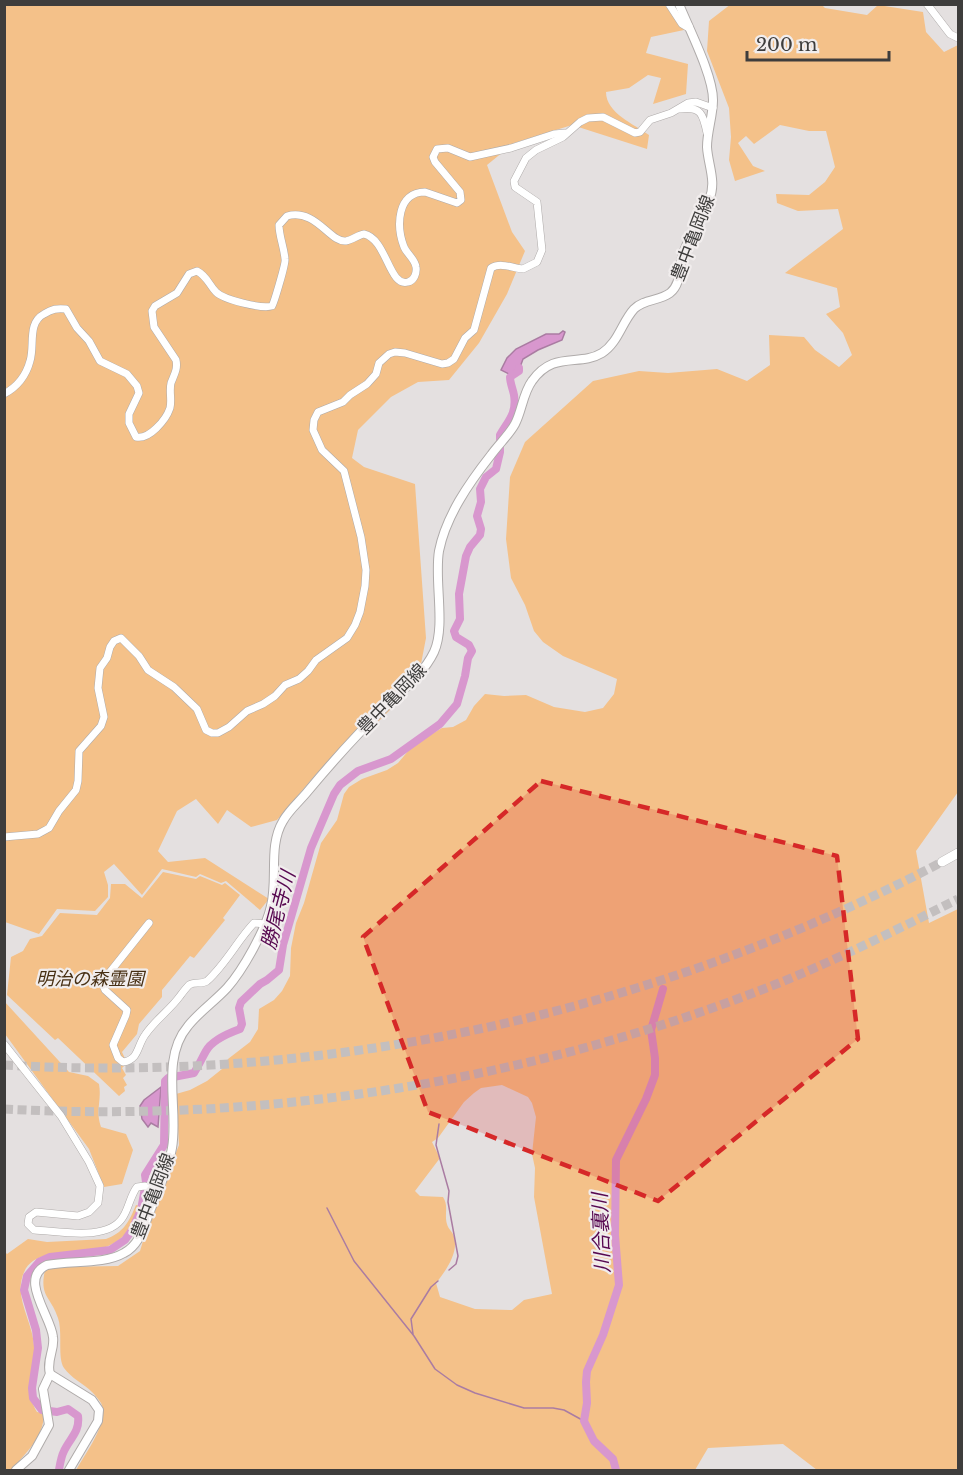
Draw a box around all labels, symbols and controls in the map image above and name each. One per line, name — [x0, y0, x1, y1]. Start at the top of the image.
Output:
scale bar — [747, 24, 890, 62]
text: 200 m — [756, 34, 817, 56]
street label: 豊中亀岡線 — [667, 192, 719, 284]
street label: 豊中亀岡線 — [353, 659, 431, 739]
water label: 勝尾寺川 — [256, 866, 300, 952]
park label: 明治の森霊園 — [36, 968, 147, 990]
street label: 豊中亀岡線 — [127, 1150, 179, 1242]
water label: 川合裏川 — [588, 1191, 614, 1273]

